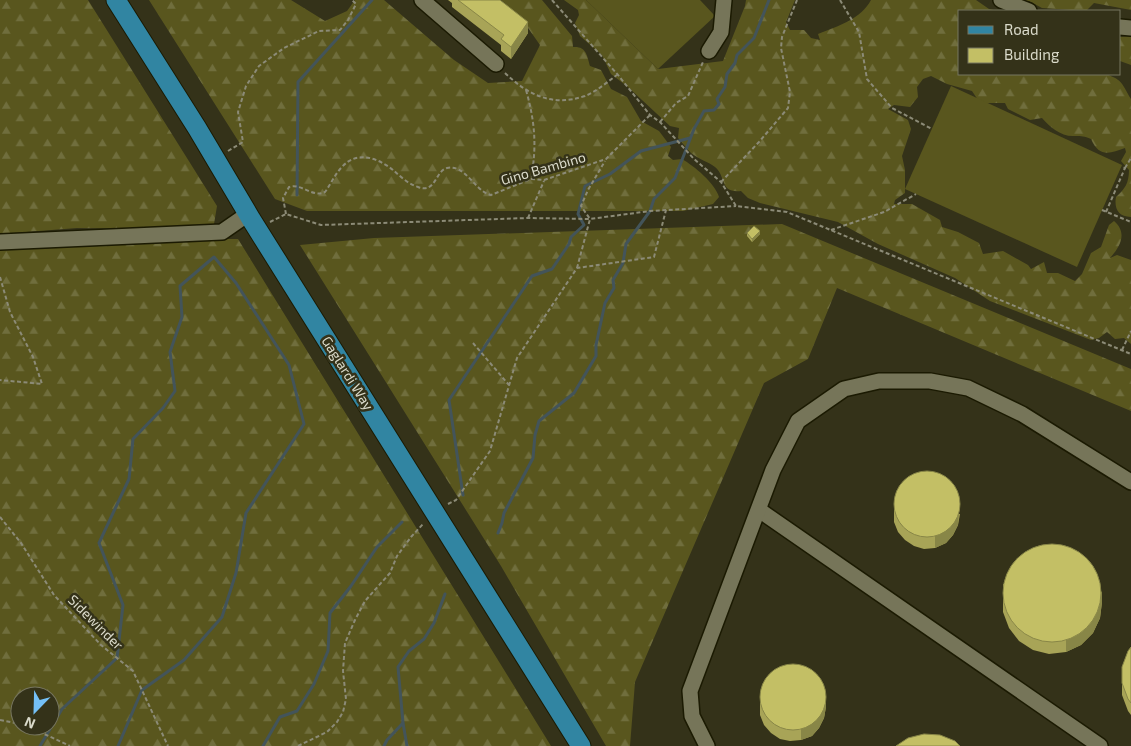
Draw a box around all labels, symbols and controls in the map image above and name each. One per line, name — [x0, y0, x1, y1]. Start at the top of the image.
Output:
legend — [958, 10, 1121, 75]
text: Road — [1004, 20, 1039, 38]
text: Building — [1004, 45, 1060, 63]
street label: Gino Bambino — [499, 148, 588, 188]
street label: Gaglardi Way — [318, 333, 378, 414]
street label: Sidewinder — [65, 591, 127, 653]
north arrow — [10, 686, 60, 736]
text: N — [22, 714, 38, 733]

